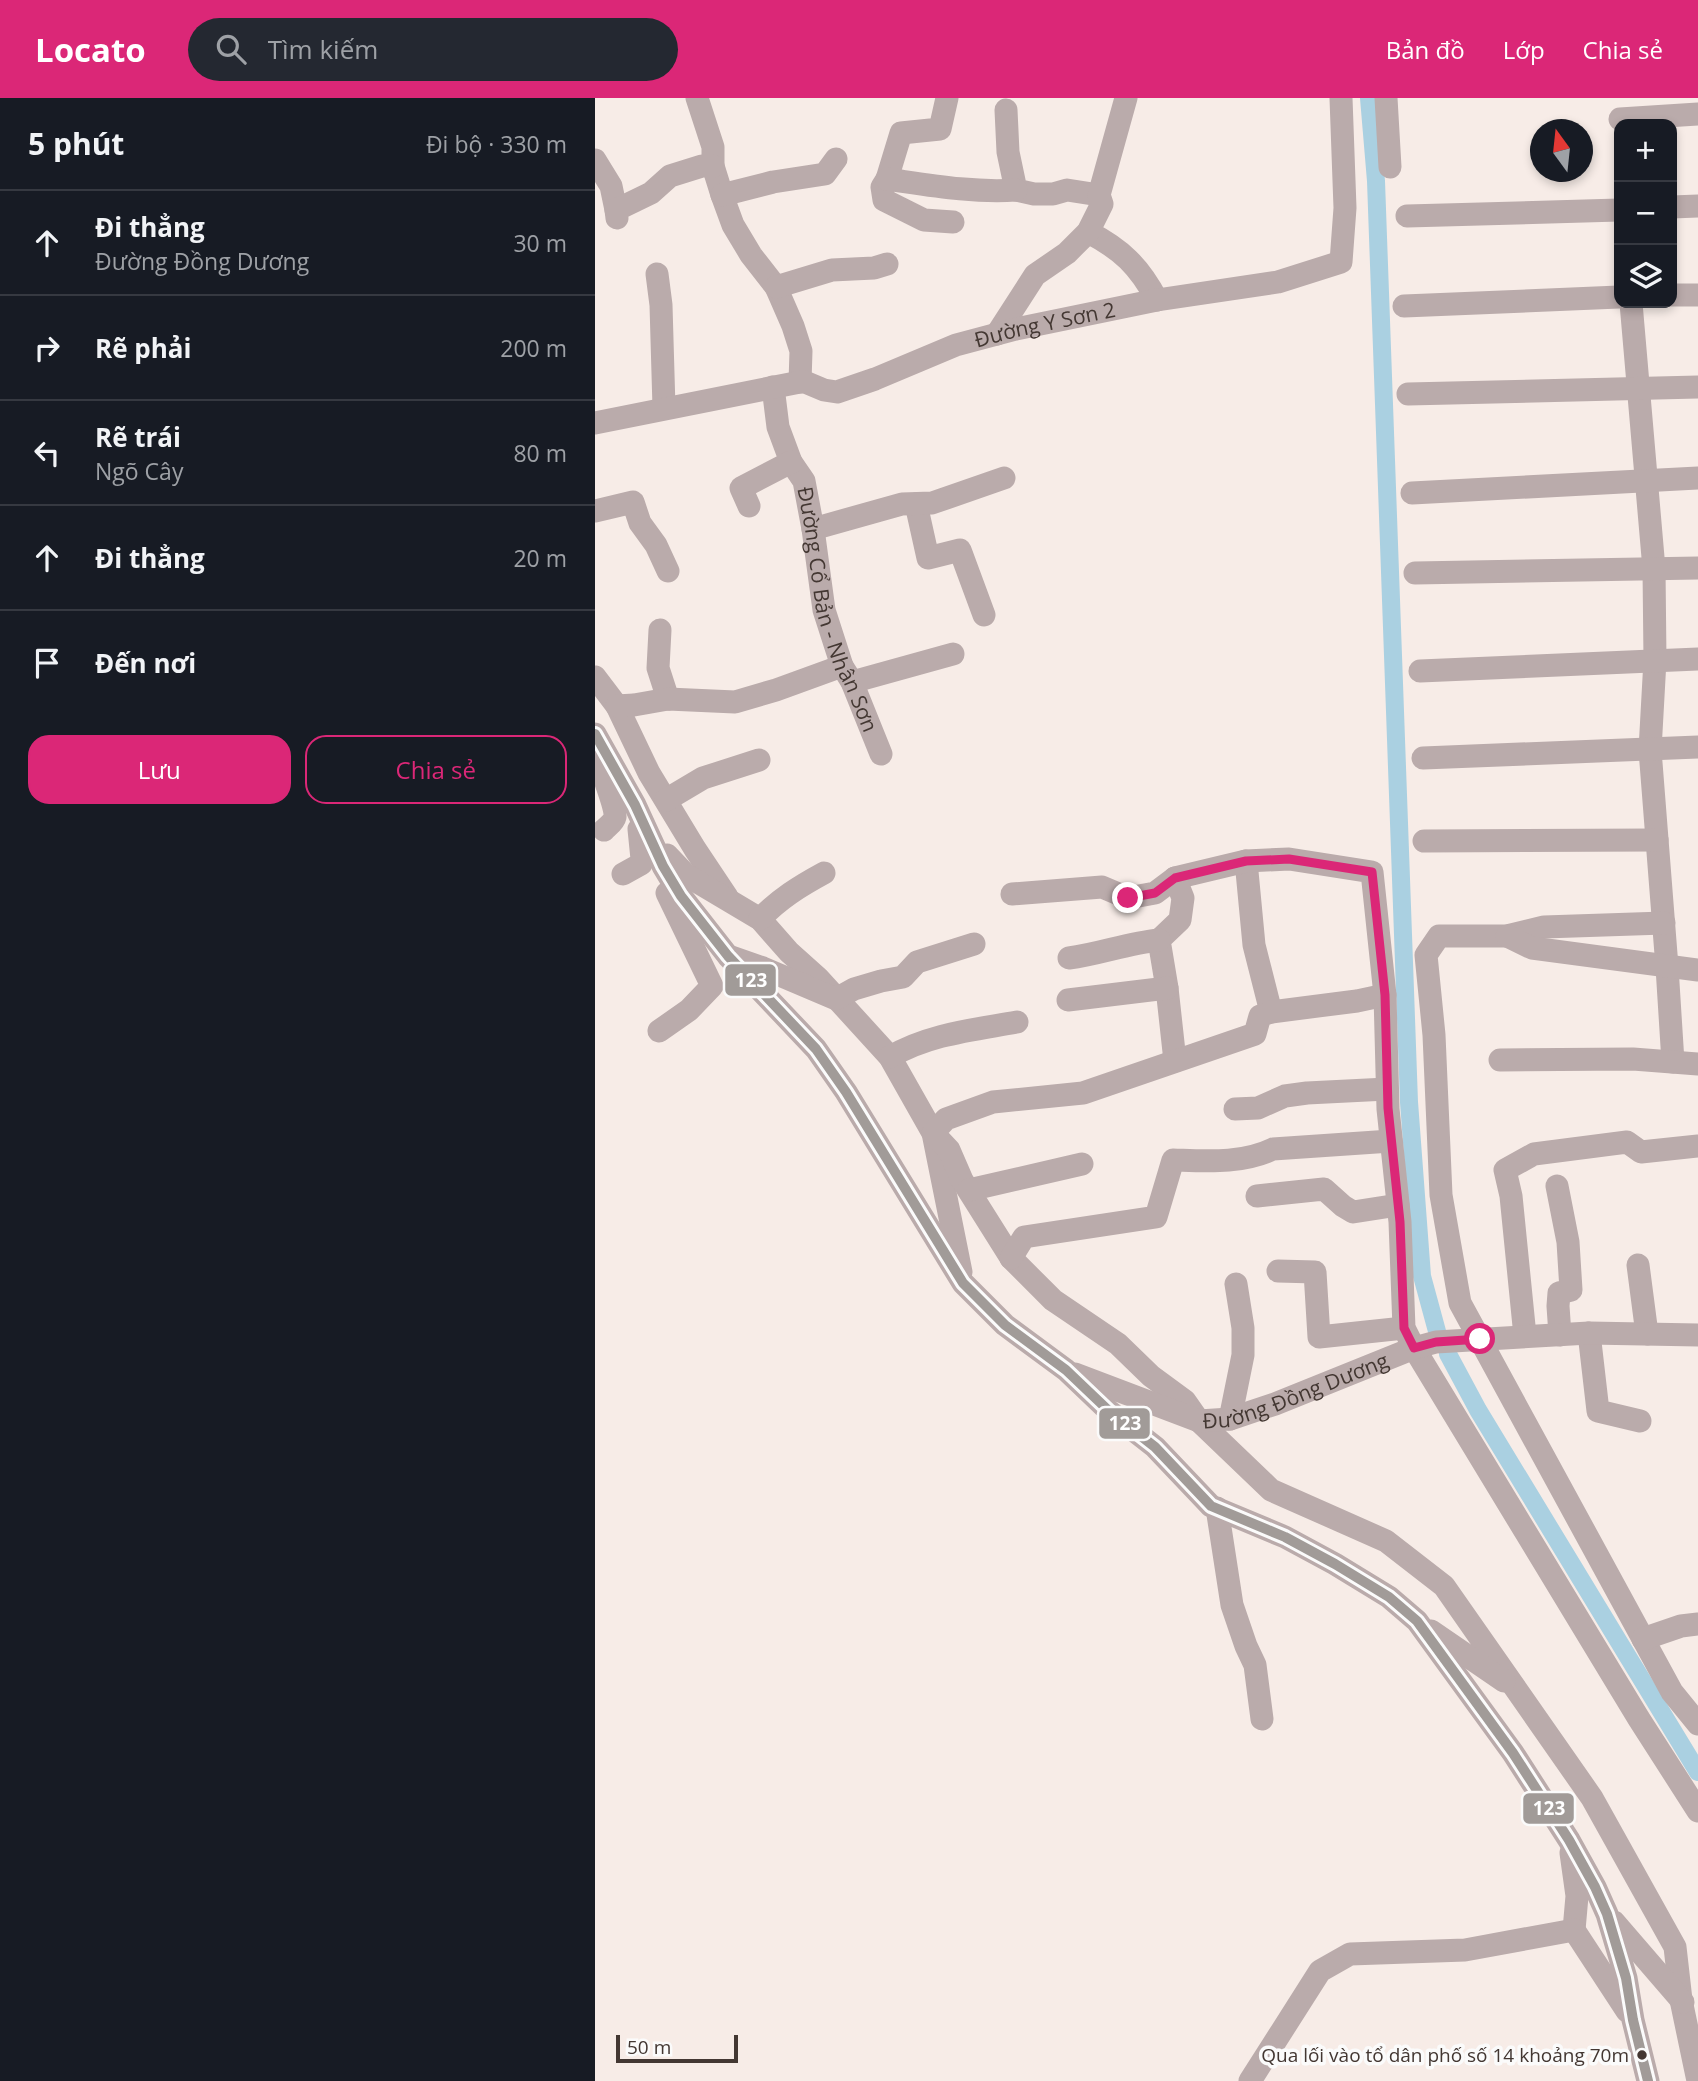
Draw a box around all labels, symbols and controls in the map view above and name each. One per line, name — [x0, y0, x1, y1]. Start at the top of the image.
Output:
search box — [188, 18, 678, 81]
text: Locato — [35, 27, 146, 72]
icon: search — [212, 30, 250, 68]
text: Tìm kiếm — [268, 31, 378, 67]
text: Bản đồ — [1386, 33, 1465, 66]
text: Lớp — [1503, 33, 1545, 66]
text: Chia sẻ — [1583, 33, 1663, 66]
north arrow — [1530, 119, 1593, 182]
map controls — [1614, 119, 1677, 308]
button: + — [1614, 119, 1677, 182]
text: 5 phút — [28, 123, 124, 164]
text: Đi bộ · 330 m — [426, 128, 567, 160]
button: − — [1614, 182, 1677, 245]
text: Đi thẳng — [95, 209, 205, 245]
icon: ahead — [28, 224, 66, 262]
text: 30 m — [513, 227, 567, 259]
text: Đường Đồng Dương — [95, 245, 309, 277]
button: layers — [1614, 245, 1677, 308]
street label: Đường Y Sơn 2 — [971, 295, 1118, 354]
icon: right — [28, 329, 66, 367]
text: Rẽ phải — [95, 330, 191, 366]
text: 200 m — [500, 332, 567, 364]
text: Rẽ trái — [95, 419, 181, 455]
icon: left — [28, 434, 66, 472]
text: 80 m — [513, 437, 567, 469]
text: Ngõ Cây — [95, 455, 183, 487]
street label: Đường Cổ Bản - Nhân Sơn — [791, 484, 885, 736]
icon: ahead — [28, 539, 66, 577]
text: Đi thẳng — [95, 540, 205, 576]
text: 20 m — [513, 542, 567, 574]
icon: arrive — [28, 644, 66, 682]
text: Đến nơi — [95, 645, 196, 681]
button: Lưu — [28, 735, 291, 804]
button: Chia sẻ — [305, 735, 567, 804]
route end — [1112, 882, 1143, 913]
line badge: 123 — [724, 963, 777, 997]
text: 123 — [735, 967, 767, 993]
route start — [1464, 1323, 1495, 1354]
street label: Đường Đồng Dương — [1202, 1346, 1392, 1435]
line badge: 123 — [1098, 1407, 1151, 1440]
text: 123 — [1109, 1410, 1141, 1436]
line badge: 123 — [1522, 1792, 1575, 1825]
text: 123 — [1533, 1795, 1565, 1821]
scale bar — [616, 2032, 739, 2064]
text: 50 m — [627, 2034, 671, 2060]
place label: Qua lối vào tổ dân phố số 14 khoảng 70m — [1261, 2042, 1629, 2068]
marker: Qua lối vào tổ dân phố số 14 khoảng 70m — [1635, 2048, 1649, 2062]

